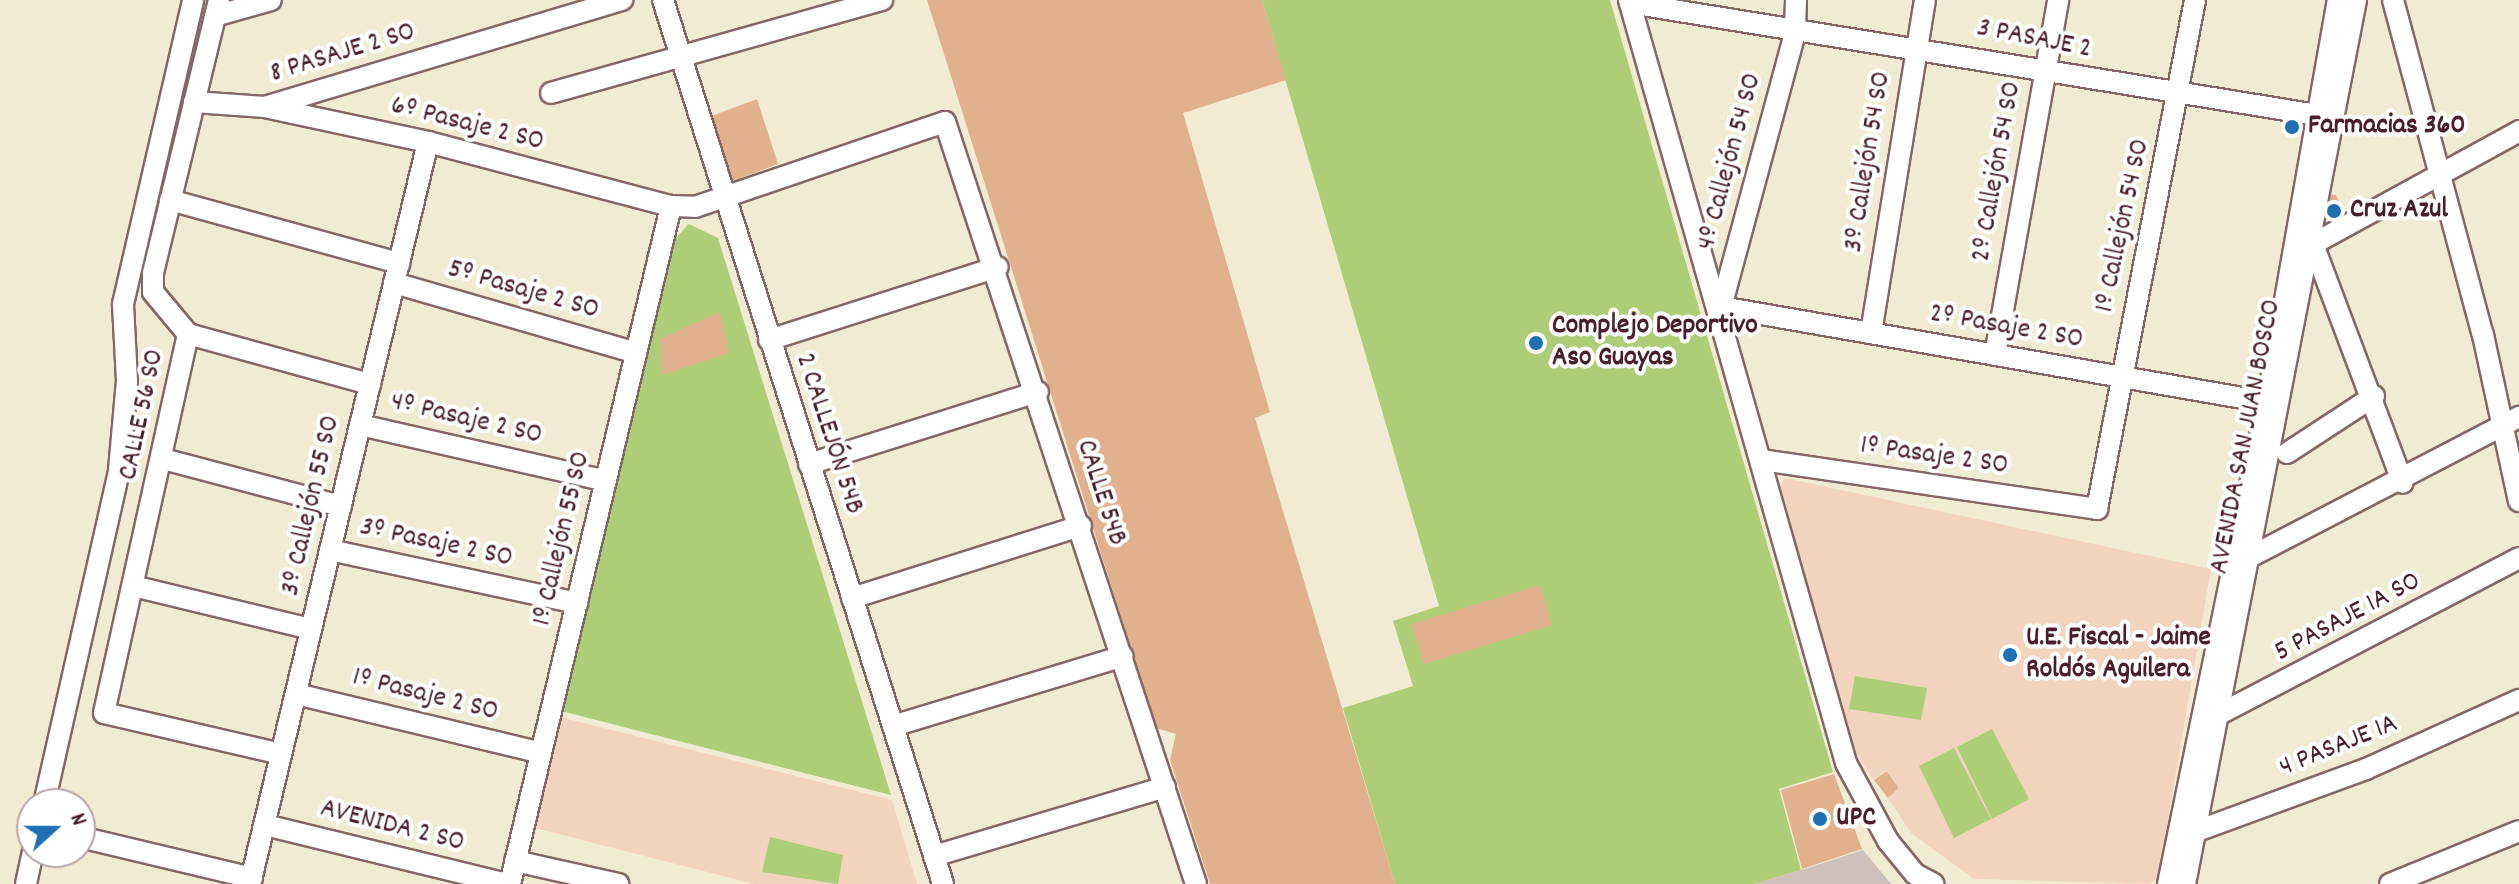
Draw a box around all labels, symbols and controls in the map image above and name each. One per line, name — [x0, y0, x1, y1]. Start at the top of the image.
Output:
street label: 3 PASAJE 2 — [1974, 12, 2094, 68]
street label: 8 PASAJE 2 SO — [267, 16, 419, 92]
street label: 3º Callejón 54 SO — [1838, 69, 1900, 255]
street label: 4º Callejón 54 SO — [1691, 70, 1771, 254]
street label: 2º Callejón 54 SO — [1966, 79, 2030, 265]
street label: 6º Pasaje 2 SO — [387, 90, 547, 160]
place label: Farmacias 360 — [2308, 110, 2465, 144]
marker: Farmacias 360 — [2283, 118, 2301, 136]
street label: 1º Callejón 54 SO — [2089, 136, 2159, 316]
place label: Cruz Azul — [2350, 194, 2448, 228]
marker: Cruz Azul — [2325, 202, 2343, 220]
street label: 5º Pasaje 2 SO — [444, 253, 602, 329]
street label: AVENIDA SAN JUAN BOSCO — [2204, 297, 2290, 577]
street label: 2º Pasaje 2 SO — [1927, 298, 2085, 358]
place label: Complejo Deportivo Aso Guayas — [1552, 310, 1758, 376]
marker: Complejo Deportivo Aso Guayas — [1527, 334, 1545, 352]
street label: CALLE 56 SO — [113, 347, 173, 483]
street label: 2 CALLEJÓN 54B — [786, 349, 870, 519]
street label: 4º Pasaje 2 SO — [387, 386, 545, 454]
street label: 3º Callejón 55 SO — [275, 413, 349, 599]
street label: 1º Pasaje 2 SO — [1858, 430, 2010, 484]
street label: CALLE 54B — [1067, 436, 1133, 550]
street label: 1º Callejón 55 SO — [527, 449, 599, 629]
street label: 3º Pasaje 2 SO — [357, 511, 515, 577]
street label: 5 PASAJE 1A SO — [2269, 565, 2427, 671]
place label: U.E. Fiscal - Jaime Roldós Aguilera — [2026, 622, 2211, 688]
marker: U.E. Fiscal - Jaime Roldós Aguilera — [2001, 646, 2019, 664]
street label: 1º Pasaje 2 SO — [349, 662, 501, 730]
street label: 4 PASAJE 1A — [2275, 708, 2403, 786]
north arrow — [16, 788, 96, 868]
street label: AVENIDA 2 SO — [317, 793, 467, 861]
place label: UPC — [1836, 802, 1876, 836]
text: N — [61, 809, 93, 831]
marker: UPC — [1811, 810, 1829, 828]

